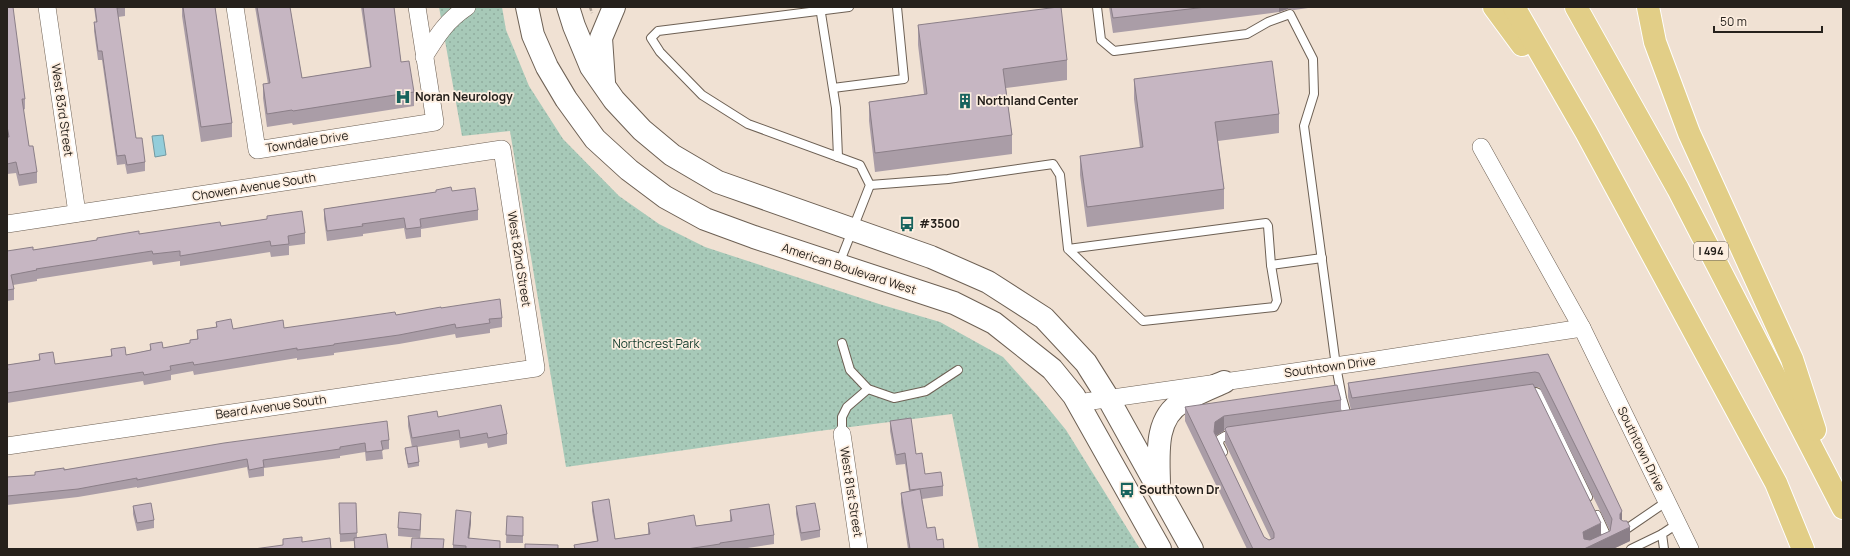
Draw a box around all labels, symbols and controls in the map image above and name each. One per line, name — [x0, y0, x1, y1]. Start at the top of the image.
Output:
scale bar — [1714, 8, 1822, 34]
text: 50 m — [1720, 13, 1747, 30]
street label: West 83rd Street — [48, 62, 77, 158]
hospital icon: Noran Neurology — [394, 88, 412, 106]
place label: Noran Neurology — [415, 88, 513, 105]
building icon: Northland Center — [956, 92, 974, 110]
place label: Northland Center — [977, 92, 1079, 109]
street label: Towndale Drive — [264, 127, 349, 156]
street label: Chowen Avenue South — [191, 168, 317, 205]
street label: West 82nd Street — [504, 210, 535, 308]
bus stop icon: #3500 — [898, 215, 916, 233]
place label: #3500 — [919, 215, 960, 232]
street label: American Boulevard West — [780, 239, 919, 298]
road number: I 494 — [1694, 242, 1728, 260]
park label: Northcrest Park — [613, 335, 700, 352]
street label: Southtown Drive — [1283, 352, 1377, 381]
street label: Beard Avenue South — [214, 390, 327, 423]
street label: Southtown Drive — [1614, 404, 1669, 494]
street label: West 81st Street — [836, 445, 867, 539]
bus stop icon: Southtown Dr — [1118, 481, 1136, 499]
place label: Southtown Dr — [1139, 481, 1219, 498]

